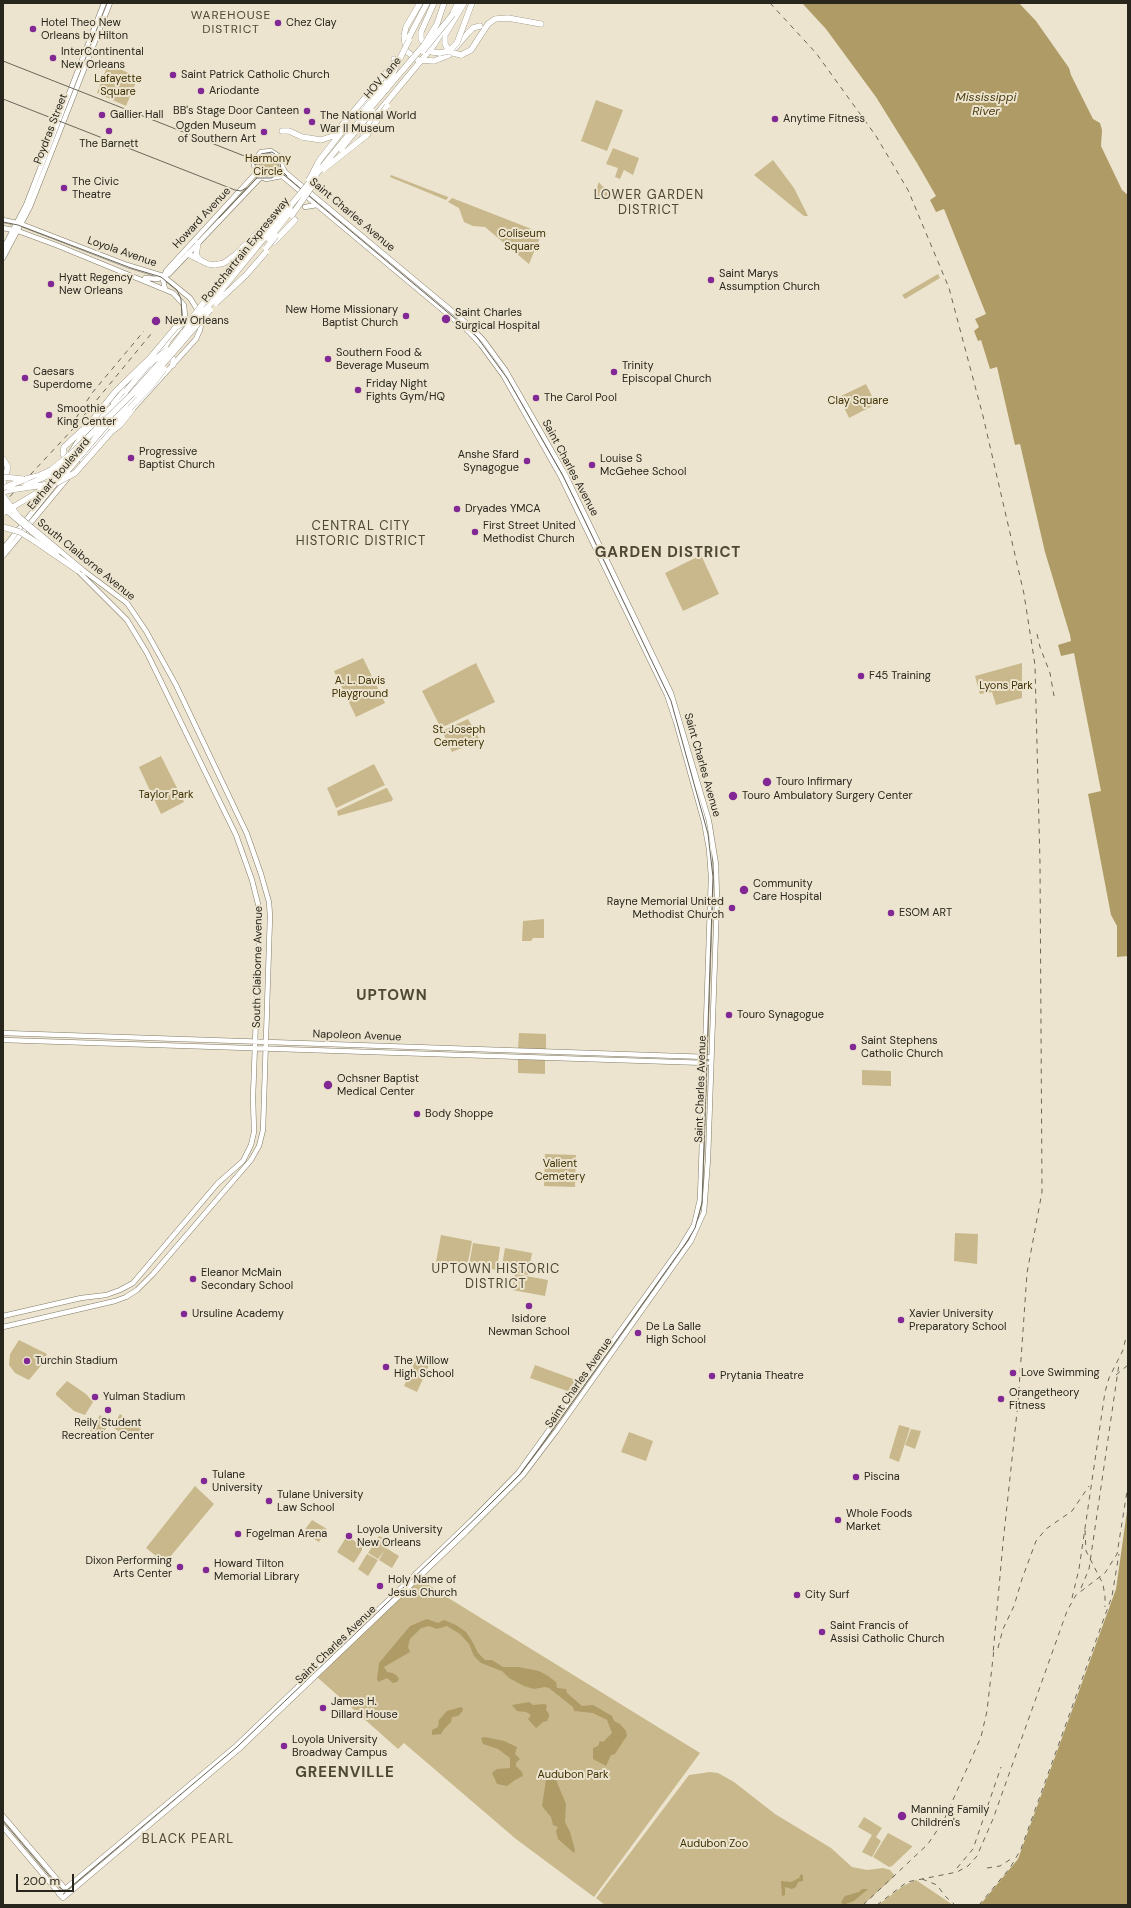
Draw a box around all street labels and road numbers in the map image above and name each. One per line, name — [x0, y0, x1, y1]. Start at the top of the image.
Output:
street label: HOV Lane — [362, 55, 404, 101]
street label: Poydras Street — [32, 92, 70, 166]
street label: Saint Charles Avenue — [307, 175, 397, 255]
street label: Howard Avenue — [170, 185, 234, 251]
street label: Pontchartrain Expressway — [199, 195, 293, 305]
street label: Loyola Avenue — [86, 234, 158, 270]
street label: Saint Charles Avenue — [539, 418, 601, 518]
street label: Earhart Boulevard — [25, 435, 93, 513]
street label: South Claiborne Avenue — [34, 516, 138, 604]
street label: Saint Charles Avenue — [681, 712, 723, 818]
street label: South Claiborne Avenue — [250, 906, 266, 1028]
street label: Napoleon Avenue — [312, 1028, 402, 1044]
street label: Saint Charles Avenue — [693, 1035, 709, 1143]
street label: Saint Charles Avenue — [543, 1335, 615, 1431]
street label: Saint Charles Avenue — [293, 1603, 379, 1687]

